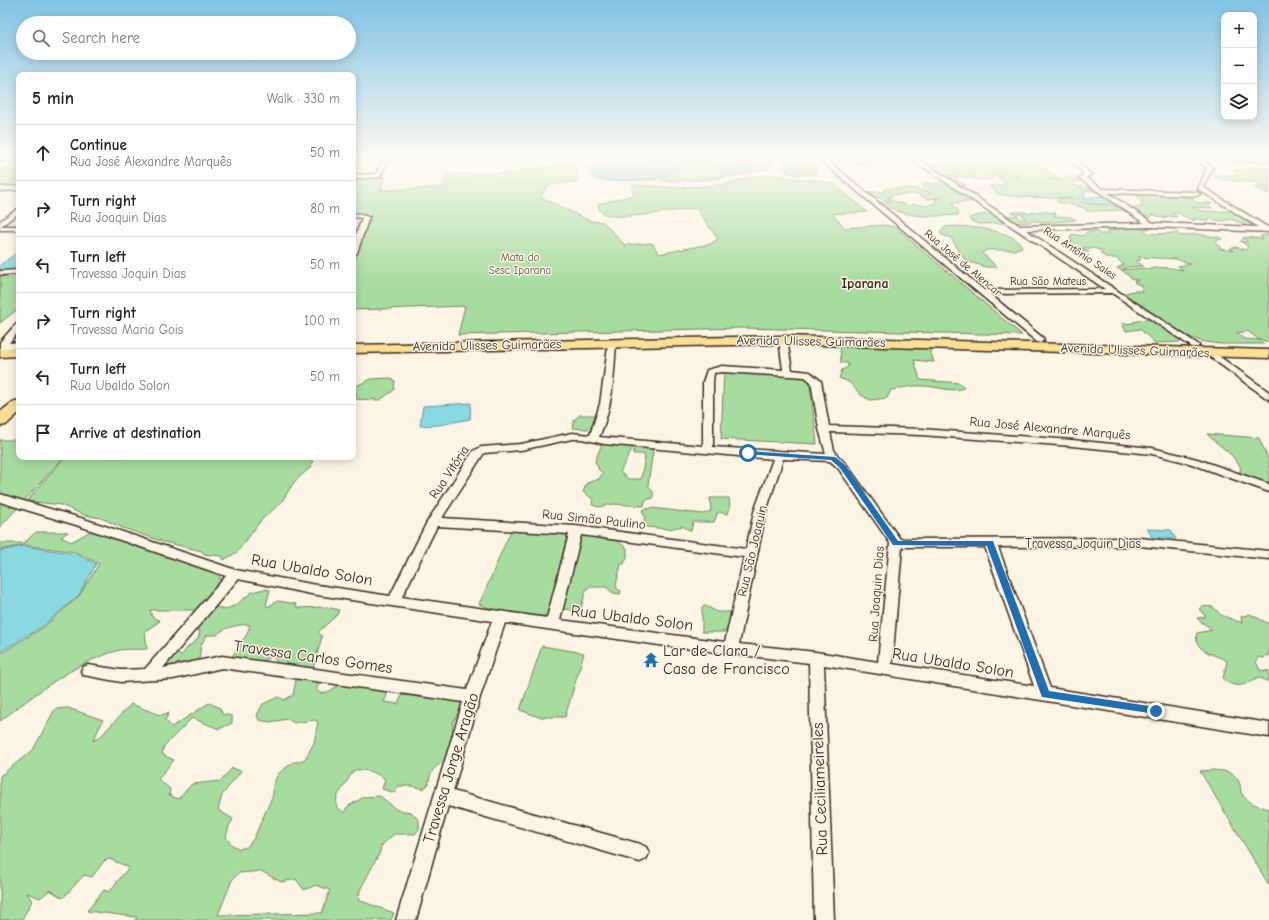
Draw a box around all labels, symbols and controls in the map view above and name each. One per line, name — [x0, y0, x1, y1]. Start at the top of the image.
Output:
map controls — [1221, 12, 1257, 120]
button: + — [1221, 12, 1257, 48]
search box — [16, 16, 356, 60]
icon: search — [30, 27, 52, 49]
text: Search here — [62, 29, 140, 47]
button: − — [1221, 48, 1257, 84]
button: layers — [1221, 84, 1257, 120]
text: 5 min — [32, 89, 74, 108]
text: Walk · 330 m — [267, 91, 340, 106]
text: Continue — [70, 136, 127, 154]
icon: ahead — [32, 142, 54, 164]
text: 50 m — [310, 145, 340, 160]
text: Rua José Alexandre Marquês — [70, 154, 232, 169]
text: Turn right — [70, 192, 136, 210]
icon: right — [32, 198, 54, 220]
text: 80 m — [310, 201, 340, 216]
text: Rua Joaquin Dias — [70, 210, 166, 225]
street label: Rua Antônio Sales — [1041, 224, 1119, 282]
street label: Rua José de Alencar — [922, 227, 1005, 299]
text: Turn left — [70, 248, 126, 266]
park label: Mata do Sesc Iparana — [489, 251, 551, 277]
icon: left — [32, 254, 54, 276]
text: 50 m — [310, 257, 340, 272]
text: Travessa Joquin Dias — [70, 266, 186, 281]
district label: Iparana — [841, 275, 889, 292]
street label: Rua São Mateus — [1010, 275, 1087, 288]
text: Turn right — [70, 304, 136, 322]
icon: right — [32, 310, 54, 332]
text: 100 m — [304, 313, 340, 328]
text: Travessa Maria Gois — [70, 322, 183, 337]
street label: Avenida Ulisses Guimarães — [736, 332, 886, 350]
street label: Avenida Ulisses Guimarães — [412, 336, 562, 354]
street label: Avenida Ulisses Guimarães — [1060, 340, 1210, 360]
text: Turn left — [70, 360, 126, 378]
icon: left — [32, 366, 54, 388]
text: 50 m — [310, 369, 340, 384]
text: Rua Ubaldo Solon — [70, 378, 170, 393]
street label: Rua José Alexandre Marquês — [969, 413, 1131, 443]
icon: arrive — [32, 422, 54, 444]
text: Arrive at destination — [70, 424, 201, 442]
street label: Rua Vitória — [426, 443, 472, 501]
route start — [739, 444, 757, 462]
street label: Rua São Joaquin — [734, 504, 770, 598]
street label: Rua Simão Paulino — [541, 506, 647, 532]
street label: Travessa Joquin Dias — [1025, 536, 1141, 551]
street label: Rua Joaquin Dias — [865, 546, 887, 642]
street label: Rua Ubaldo Solon — [250, 550, 374, 590]
street label: Rua Ubaldo Solon — [570, 602, 694, 634]
street label: Travessa Carlos Gomes — [233, 637, 394, 677]
place label: Lar de Clara / Casa de Francisco — [663, 642, 790, 678]
street label: Rua Ubaldo Solon — [891, 644, 1015, 682]
temple icon: Lar de Clara / Casa de Francisco — [642, 651, 660, 669]
street label: Travessa Jorge Aragão — [420, 691, 482, 845]
route end — [1147, 702, 1165, 720]
street label: Rua Ceciliameireles — [809, 722, 831, 856]

